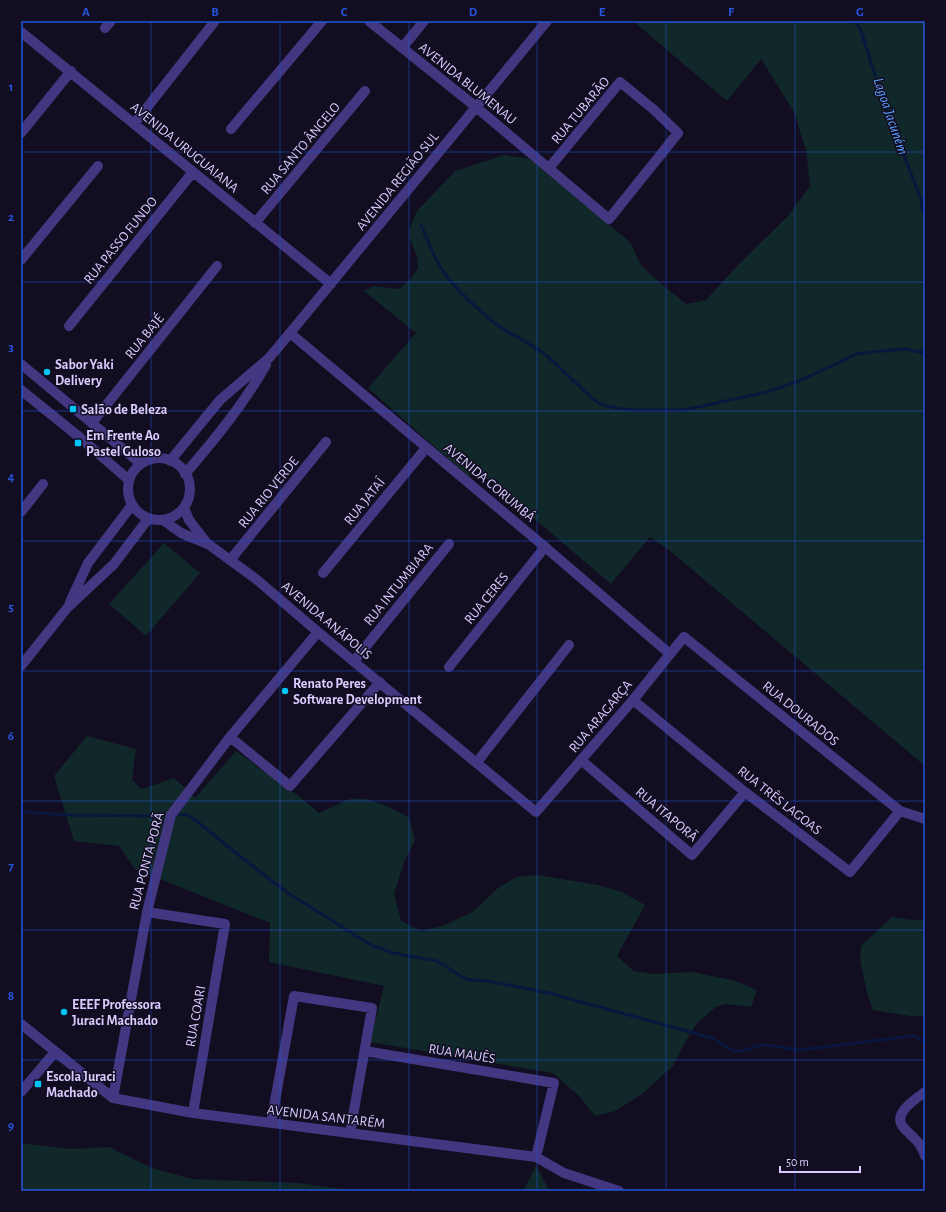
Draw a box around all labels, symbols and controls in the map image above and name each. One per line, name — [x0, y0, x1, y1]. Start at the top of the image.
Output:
text: A — [82, 6, 90, 19]
text: B — [211, 6, 219, 19]
text: C — [341, 6, 348, 19]
text: D — [469, 6, 478, 19]
text: E — [599, 6, 606, 19]
text: F — [728, 6, 735, 19]
text: G — [856, 6, 864, 19]
street label: AVENIDA BLUMENAU — [416, 40, 519, 127]
street label: RUA TUBARÃO — [547, 73, 613, 147]
water label: Lagoa Jacuném — [870, 76, 911, 157]
text: 1 — [9, 81, 13, 94]
street label: RUA SANTO ÂNGELO — [257, 99, 343, 197]
street label: AVENIDA URUGUAIANA — [128, 100, 241, 196]
street label: AVENIDA REGIÃO SUL — [352, 129, 442, 233]
street label: RUA PASSO FUNDO — [81, 194, 160, 287]
text: 2 — [8, 211, 14, 224]
street label: RUA BAJÉ — [120, 310, 167, 362]
text: 3 — [8, 341, 14, 354]
place label: Sabor Yaki Delivery — [55, 358, 114, 388]
marker: Sabor Yaki Delivery — [42, 367, 52, 377]
place label: Salão de Beleza — [81, 403, 168, 417]
marker: Salão de Beleza — [68, 404, 78, 414]
place label: Em Frente Ao Pastel Guloso — [86, 429, 161, 459]
marker: Em Frente Ao Pastel Guloso — [73, 438, 83, 448]
street label: AVENIDA CORUMBÁ — [441, 438, 539, 525]
street label: RUA RIO VERDE — [236, 454, 302, 531]
text: 4 — [8, 471, 15, 484]
street label: RUA JATAÍ — [339, 473, 388, 528]
street label: RUA INTUMBIARA — [361, 541, 436, 628]
street label: RUA CERES — [462, 570, 512, 627]
street label: AVENIDA ANÁPOLIS — [279, 577, 376, 662]
text: 5 — [8, 601, 14, 614]
place label: Renato Peres Software Development — [293, 677, 422, 707]
street label: RUA ARAGARÇA — [567, 678, 635, 755]
street label: RUA DOURADOS — [760, 679, 841, 749]
marker: Renato Peres Software Development — [280, 686, 290, 696]
text: 6 — [8, 730, 14, 743]
street label: RUA TRÊS LAGOAS — [735, 762, 825, 838]
street label: RUA ITAPORÃ — [633, 783, 701, 845]
street label: RUA PONTA PORÃ — [125, 810, 167, 912]
text: 7 — [8, 860, 14, 873]
street label: RUA COARI — [184, 984, 208, 1048]
text: 8 — [8, 990, 14, 1003]
place label: EEEF Professora Juraci Machado — [72, 998, 161, 1028]
marker: EEEF Professora Juraci Machado — [59, 1007, 69, 1017]
street label: RUA MAUÊS — [427, 1040, 497, 1066]
place label: Escola Juraci Machado — [46, 1070, 116, 1100]
marker: Escola Juraci Machado — [33, 1079, 43, 1089]
street label: AVENIDA SANTARÉM — [266, 1100, 386, 1131]
text: 9 — [8, 1120, 14, 1133]
scale bar — [780, 1148, 860, 1174]
text: 50 m — [786, 1156, 809, 1168]

